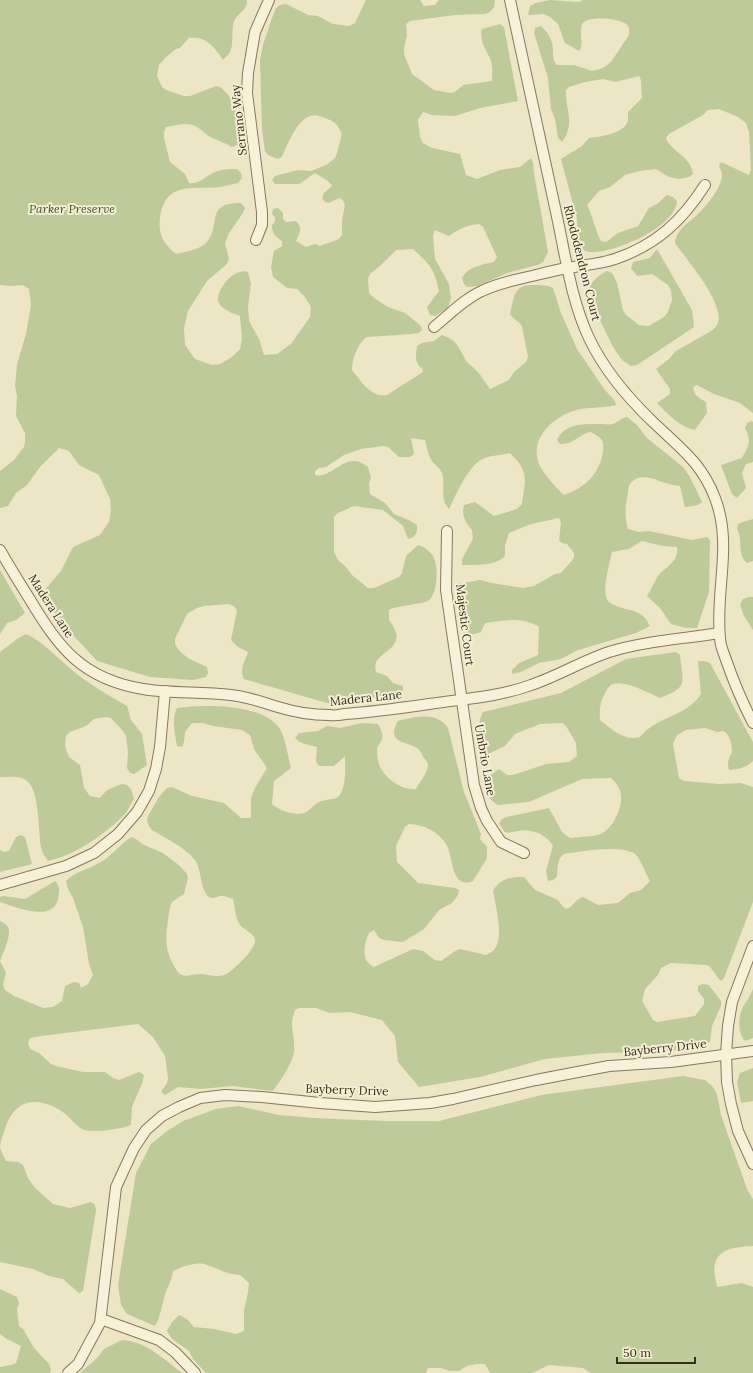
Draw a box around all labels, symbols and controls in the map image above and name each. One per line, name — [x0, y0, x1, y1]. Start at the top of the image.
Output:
street label: Serrano Way — [227, 83, 250, 156]
park label: Parker Preserve — [29, 201, 115, 216]
street label: Rhododendron Court — [561, 203, 604, 323]
street label: Madera Lane — [25, 571, 78, 641]
street label: Majestic Court — [453, 583, 478, 667]
street label: Madera Lane — [329, 686, 403, 709]
street label: Umbrio Lane — [472, 723, 499, 797]
street label: Bayberry Drive — [623, 1036, 708, 1059]
street label: Bayberry Drive — [305, 1081, 389, 1098]
scale bar — [617, 1339, 695, 1365]
text: 50 m — [623, 1345, 651, 1360]

